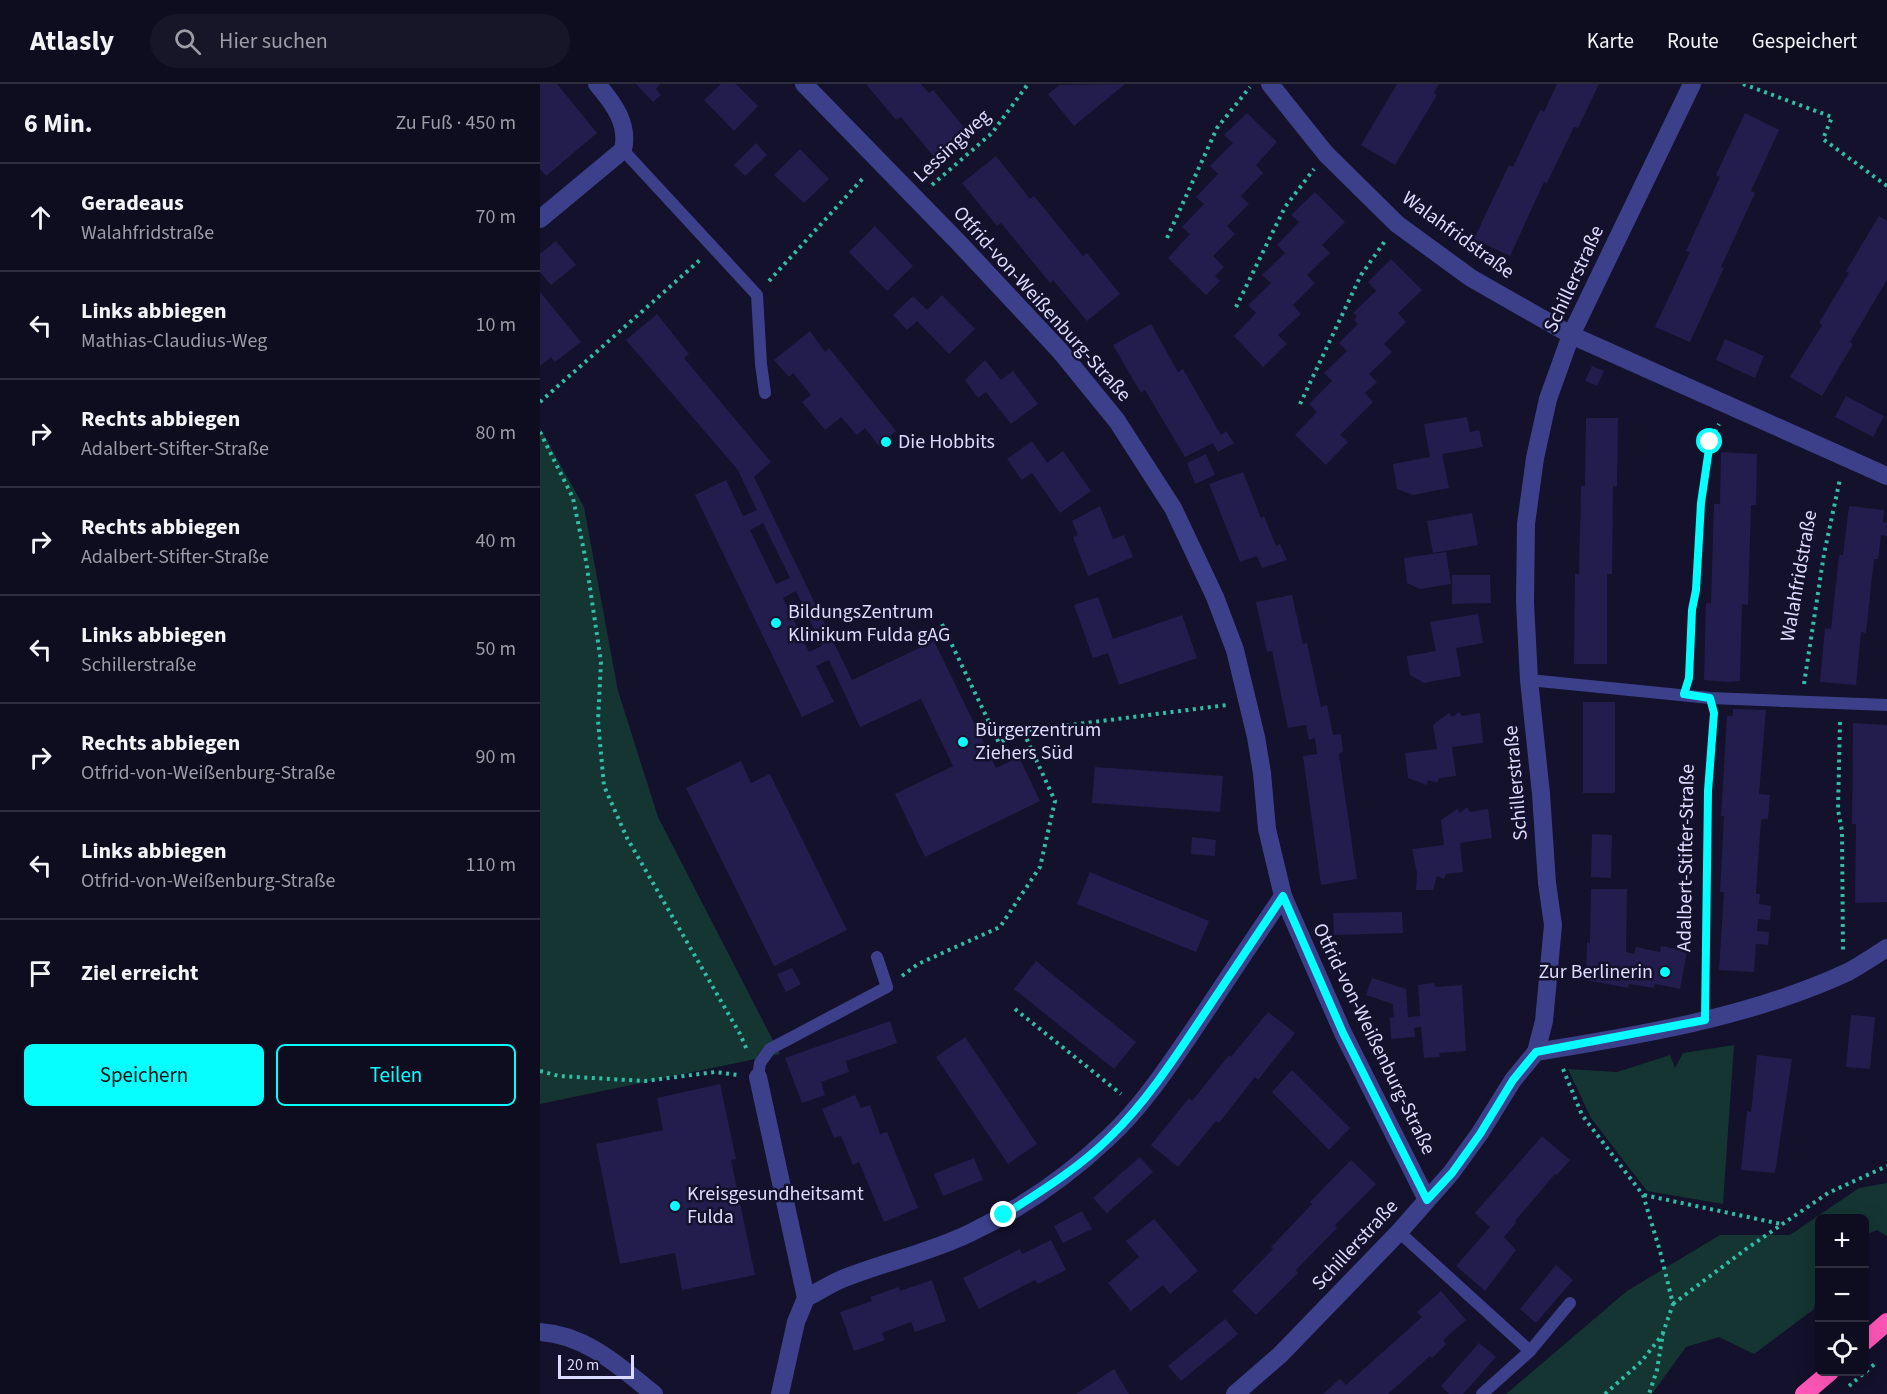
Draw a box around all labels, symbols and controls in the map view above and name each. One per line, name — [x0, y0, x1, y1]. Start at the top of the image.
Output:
search box — [150, 14, 570, 68]
text: Atlasly — [30, 21, 114, 61]
icon: search — [171, 25, 204, 58]
text: Hier suchen — [219, 25, 328, 57]
text: Karte — [1587, 26, 1634, 56]
text: Route — [1667, 26, 1719, 56]
text: Gespeichert — [1752, 26, 1857, 56]
street label: Lessingweg — [907, 103, 997, 189]
text: 6 Min. — [24, 105, 93, 142]
text: Zu Fuß · 450 m — [395, 109, 516, 137]
street label: Walahfridstraße — [1396, 185, 1520, 285]
text: Geradeaus — [81, 187, 184, 219]
street label: Otfrid-von-Weißenburg-Straße — [946, 200, 1138, 408]
icon: ahead — [24, 201, 57, 234]
text: 70 m — [476, 203, 516, 231]
text: Walahfridstraße — [81, 219, 214, 247]
street label: Schillerstraße — [1537, 221, 1611, 337]
text: Links abbiegen — [81, 295, 227, 327]
icon: left — [24, 309, 57, 342]
text: 10 m — [476, 311, 516, 339]
text: Mathias-Claudius-Weg — [81, 327, 267, 355]
text: Rechts abbiegen — [81, 403, 240, 435]
icon: right — [24, 417, 57, 450]
text: 80 m — [476, 419, 516, 447]
place label: Die Hobbits — [898, 428, 995, 456]
route start — [1696, 428, 1722, 454]
text: Adalbert-Stifter-Straße — [81, 435, 269, 463]
marker: Die Hobbits — [879, 435, 893, 449]
street label: Walahfridstraße — [1774, 508, 1824, 644]
text: Rechts abbiegen — [81, 511, 240, 543]
icon: right — [24, 525, 57, 558]
text: 40 m — [476, 527, 516, 555]
text: Adalbert-Stifter-Straße — [81, 543, 269, 571]
place label: BildungsZentrum Klinikum Fulda gAG — [788, 598, 950, 649]
marker: BildungsZentrum Klinikum Fulda gAG — [769, 616, 783, 630]
text: Links abbiegen — [81, 619, 227, 651]
icon: left — [24, 633, 57, 666]
text: 50 m — [476, 635, 516, 663]
text: Schillerstraße — [81, 651, 196, 679]
place label: Bürgerzentrum Ziehers Süd — [975, 716, 1101, 767]
street label: Schillerstraße — [1497, 724, 1535, 842]
text: Rechts abbiegen — [81, 727, 240, 759]
marker: Bürgerzentrum Ziehers Süd — [956, 735, 970, 749]
icon: right — [24, 741, 57, 774]
text: 90 m — [476, 743, 516, 771]
text: Otfrid-von-Weißenburg-Straße — [81, 759, 335, 787]
street label: Adalbert-Stifter-Straße — [1670, 764, 1702, 952]
text: Links abbiegen — [81, 835, 227, 867]
icon: left — [24, 849, 57, 882]
text: 110 m — [466, 851, 516, 879]
text: Otfrid-von-Weißenburg-Straße — [81, 867, 335, 895]
street label: Otfrid-von-Weißenburg-Straße — [1306, 919, 1442, 1160]
icon: arrive — [24, 957, 57, 990]
text: Ziel erreicht — [81, 957, 199, 989]
place label: Zur Berlinerin — [1539, 958, 1653, 986]
marker: Zur Berlinerin — [1658, 965, 1672, 979]
button: Speichern — [24, 1044, 264, 1106]
button: Teilen — [276, 1044, 516, 1106]
place label: Kreisgesundheitsamt Fulda — [687, 1180, 864, 1231]
street label: Schillerstraße — [1305, 1193, 1405, 1297]
marker: Kreisgesundheitsamt Fulda — [668, 1199, 682, 1213]
route end — [990, 1201, 1016, 1227]
map controls — [1815, 1214, 1869, 1376]
button: + — [1815, 1214, 1869, 1268]
button: − — [1815, 1268, 1869, 1322]
button: locate — [1815, 1322, 1869, 1376]
scale bar — [558, 1352, 634, 1380]
text: 20 m — [567, 1354, 599, 1376]

